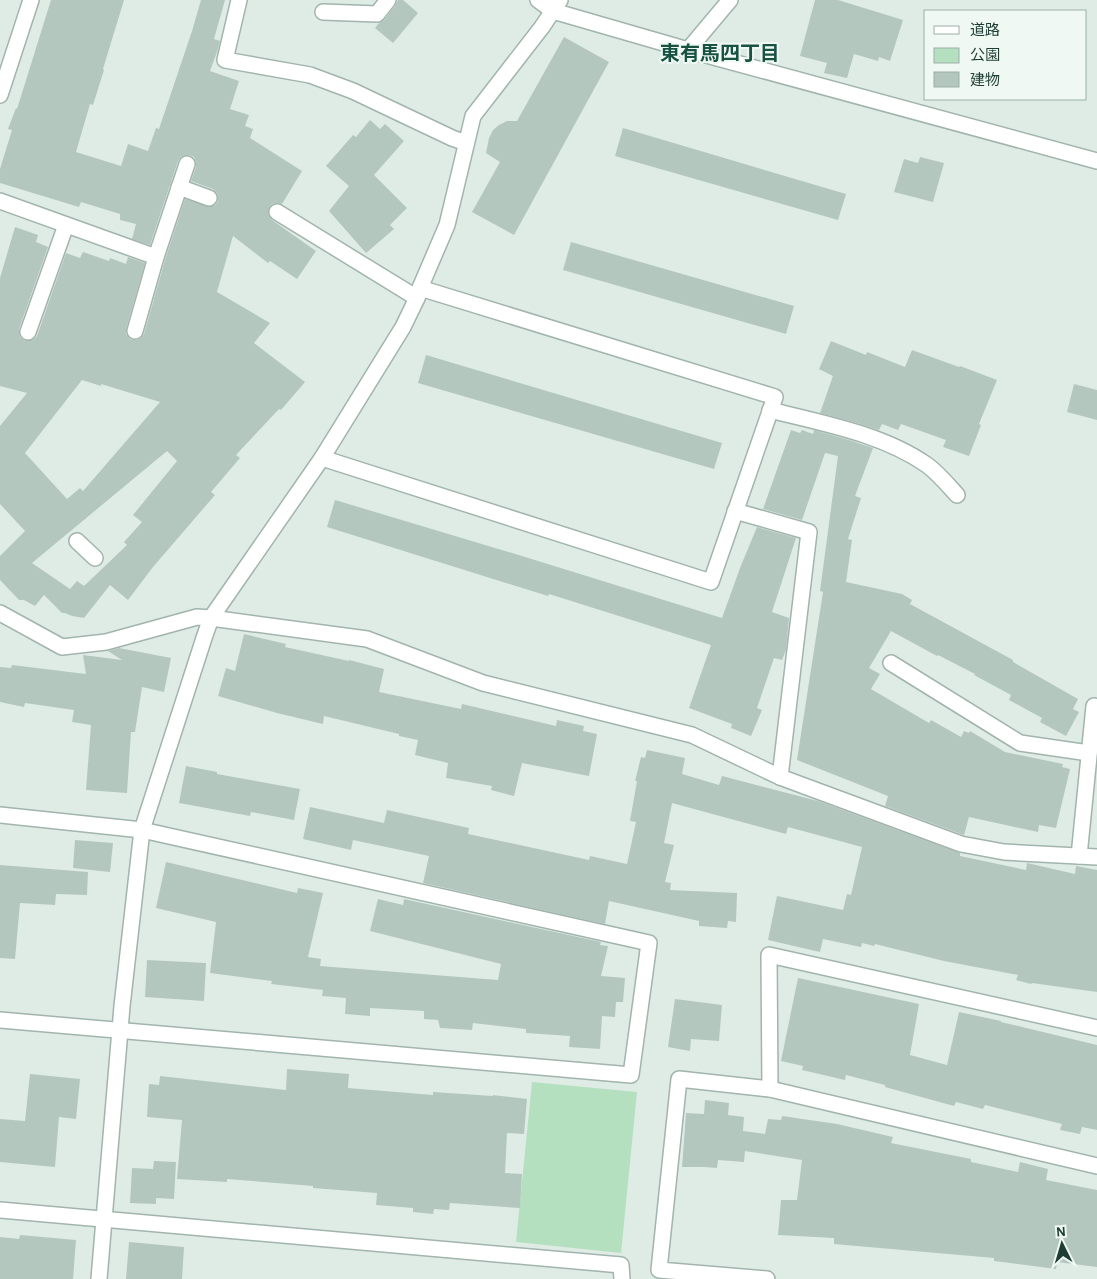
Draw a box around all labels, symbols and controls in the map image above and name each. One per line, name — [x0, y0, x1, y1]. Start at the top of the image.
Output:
legend — [924, 10, 1087, 100]
text: 道路 — [970, 22, 1000, 38]
district label: 東有馬四丁目 — [660, 43, 780, 64]
text: 公園 — [970, 47, 1000, 63]
text: 建物 — [970, 72, 1000, 88]
north arrow — [1037, 1219, 1087, 1269]
text: N — [1055, 1225, 1066, 1239]

